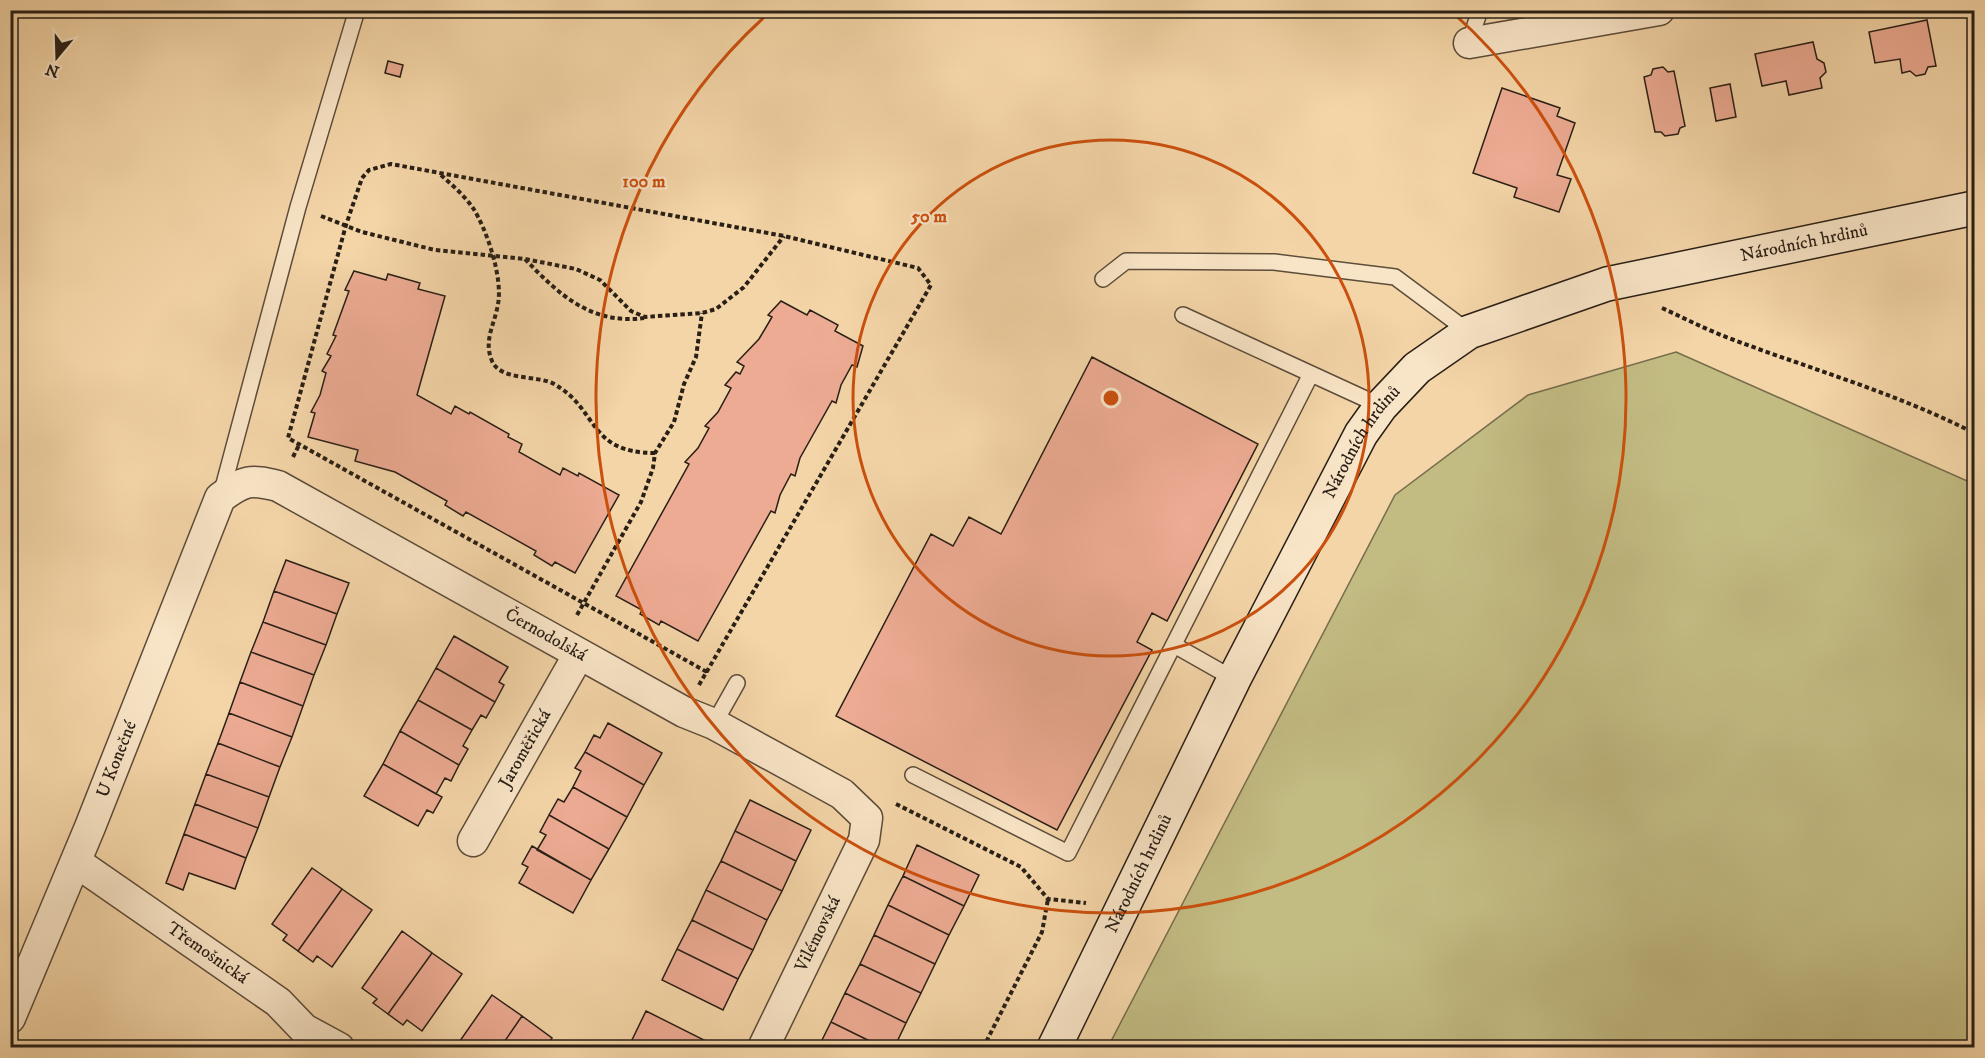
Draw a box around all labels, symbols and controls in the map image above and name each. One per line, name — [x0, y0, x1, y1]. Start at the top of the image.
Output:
north arrow — [27, 27, 87, 87]
text: N — [43, 59, 62, 82]
text: 100 m — [622, 171, 666, 193]
text: 50 m — [910, 206, 947, 228]
street label: Národních hrdinů — [1739, 219, 1870, 267]
street label: Národních hrdinů — [1318, 381, 1406, 502]
centre of rings — [1101, 388, 1121, 408]
street label: Černodolská — [501, 603, 591, 667]
street label: Jaroměřická — [493, 705, 556, 794]
street label: U Konečné — [92, 717, 142, 801]
street label: Národních hrdinů — [1101, 810, 1177, 937]
street label: Vilémovská — [790, 892, 846, 976]
street label: Třemošnická — [163, 917, 253, 989]

